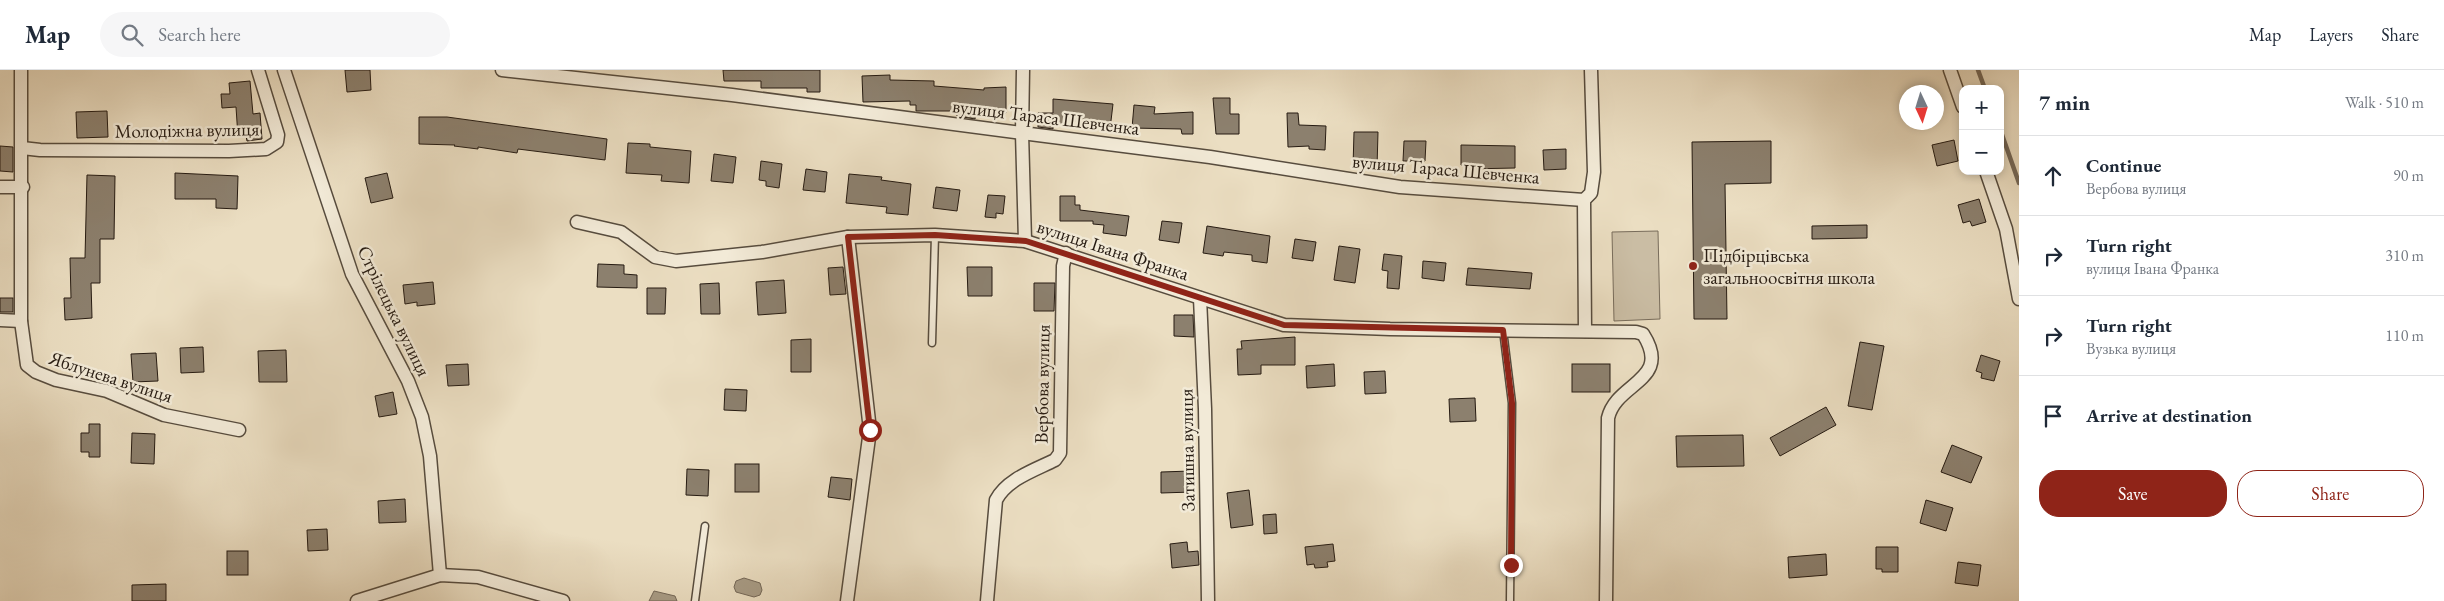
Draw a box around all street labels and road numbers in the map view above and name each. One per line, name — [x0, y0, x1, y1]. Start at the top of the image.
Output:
street label: вулиця Тараса Шевченка — [951, 93, 1141, 141]
street label: Молодіжна вулиця — [114, 116, 260, 144]
street label: вулиця Тараса Шевченка — [1351, 148, 1541, 190]
street label: вулиця Івана Франка — [1034, 214, 1192, 286]
street label: Стрілецька вулиця — [351, 241, 437, 381]
street label: Вербова вулиця — [1028, 324, 1056, 444]
street label: Яблунева вулиця — [45, 345, 176, 409]
street label: Затишна вулиця — [1173, 388, 1201, 511]

